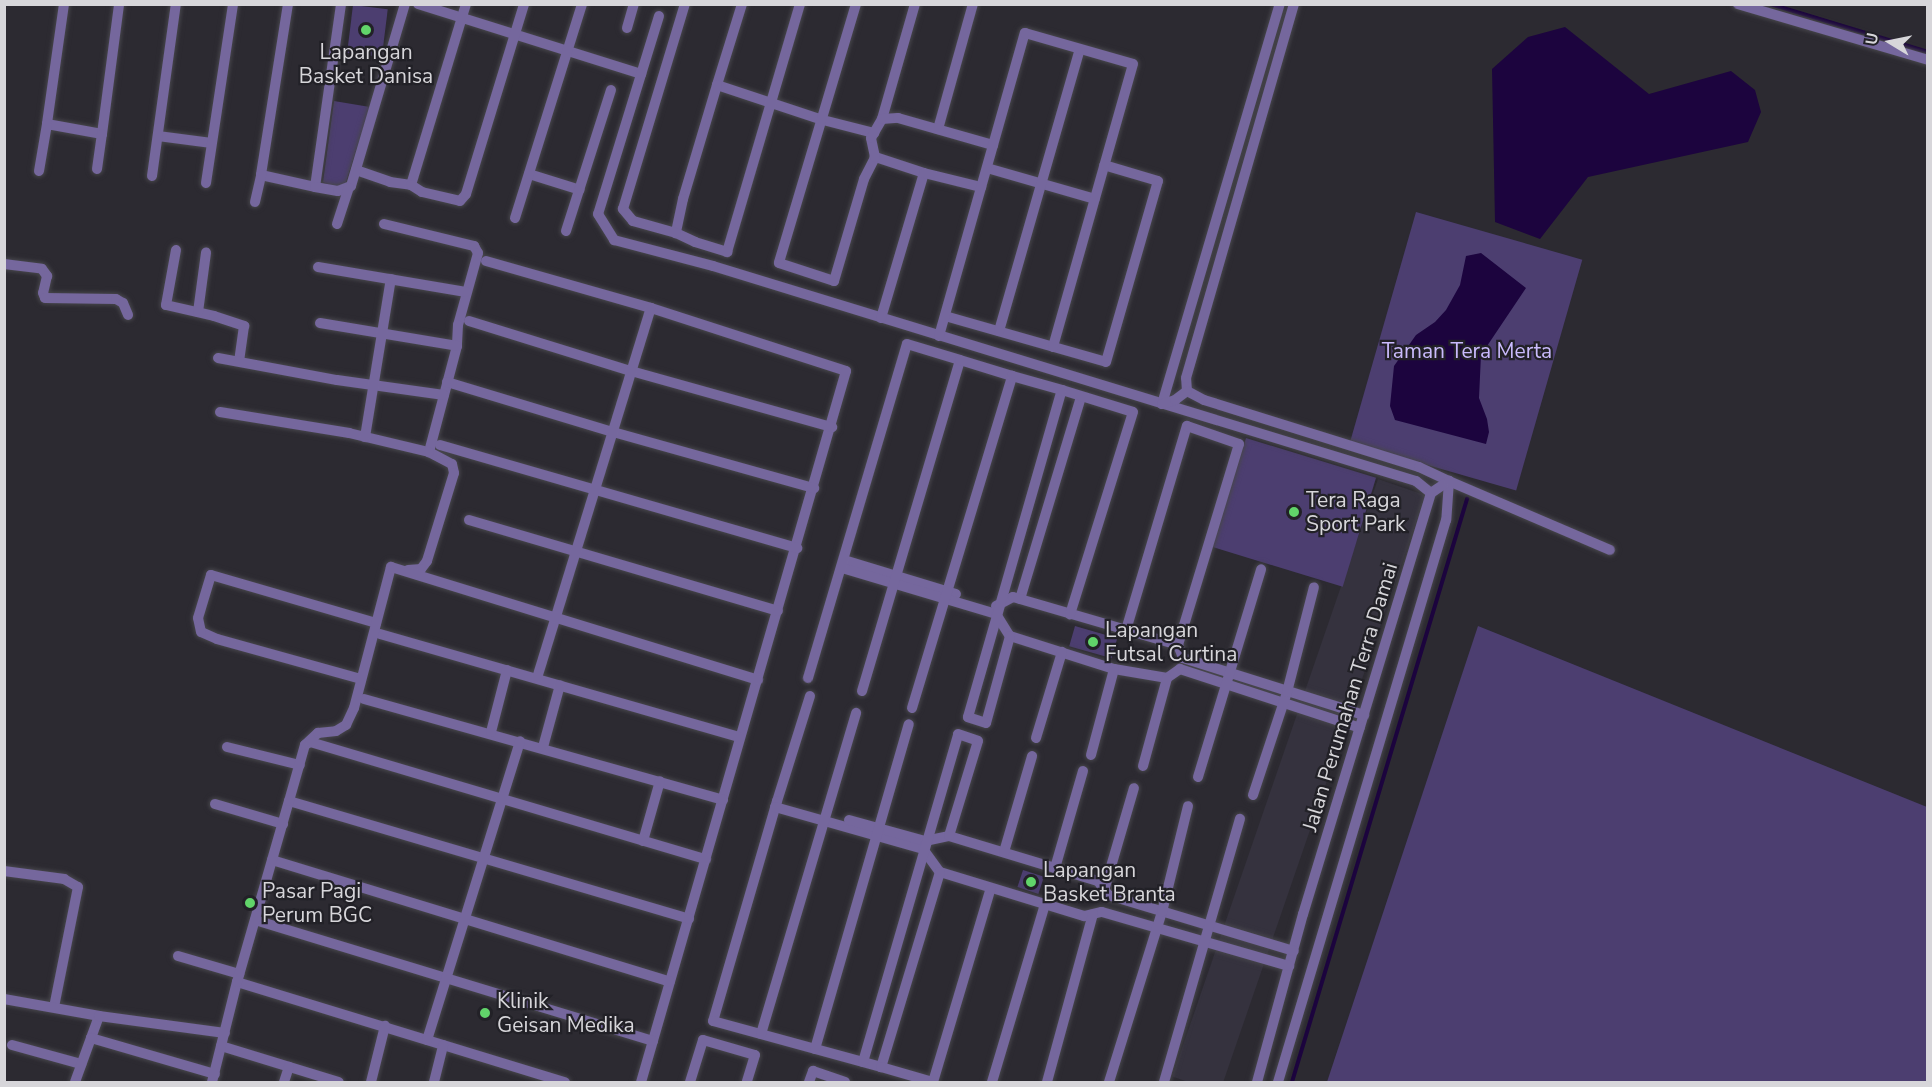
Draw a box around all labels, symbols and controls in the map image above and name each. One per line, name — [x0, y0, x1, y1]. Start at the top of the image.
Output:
north arrow — [1860, 12, 1920, 72]
marker: Lapangan Basket Danisa — [359, 23, 373, 37]
text: U — [1860, 31, 1884, 47]
place label: Lapangan Basket Danisa — [299, 39, 433, 89]
park label: Taman Tera Merta — [1382, 338, 1552, 364]
place label: Tera Raga Sport Park — [1306, 487, 1406, 537]
marker: Tera Raga Sport Park — [1287, 505, 1301, 519]
street label: Jalan Perumahan Terra Damai — [1297, 560, 1403, 834]
place label: Lapangan Futsal Curtina — [1105, 617, 1237, 667]
marker: Lapangan Futsal Curtina — [1086, 635, 1100, 649]
place label: Lapangan Basket Branta — [1043, 857, 1176, 907]
marker: Lapangan Basket Branta — [1024, 875, 1038, 889]
place label: Pasar Pagi Perum BGC — [262, 878, 372, 928]
marker: Pasar Pagi Perum BGC — [243, 896, 257, 910]
place label: Klinik Geisan Medika — [497, 988, 635, 1038]
marker: Klinik Geisan Medika — [478, 1006, 492, 1020]

